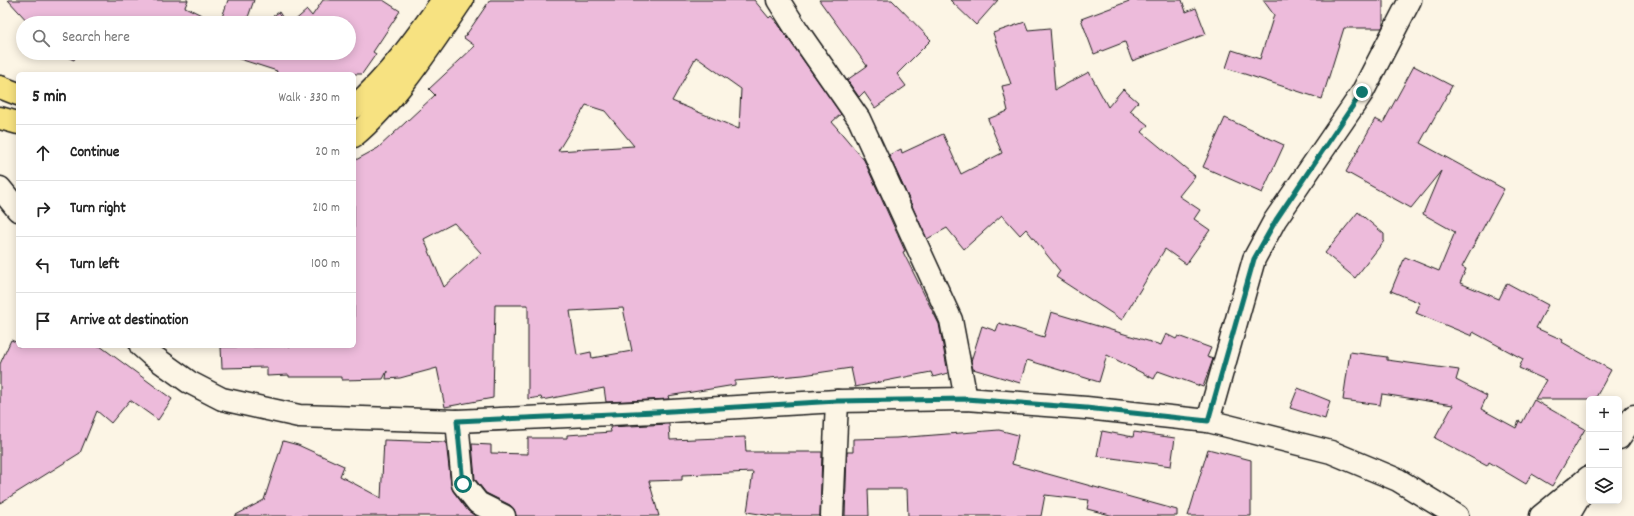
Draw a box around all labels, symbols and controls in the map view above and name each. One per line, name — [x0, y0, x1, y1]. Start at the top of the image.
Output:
search box — [16, 16, 356, 60]
icon: search — [30, 27, 52, 49]
text: Search here — [62, 27, 130, 49]
route end — [1353, 83, 1371, 101]
text: 5 min — [32, 86, 66, 110]
text: Walk · 330 m — [279, 89, 340, 108]
icon: ahead — [32, 142, 54, 164]
text: Continue — [70, 142, 119, 164]
text: 20 m — [315, 143, 340, 162]
icon: right — [32, 198, 54, 220]
text: Turn right — [70, 198, 126, 220]
text: 210 m — [312, 199, 340, 218]
icon: left — [32, 254, 54, 276]
text: Turn left — [70, 254, 119, 276]
text: 100 m — [311, 255, 340, 274]
icon: arrive — [32, 310, 54, 332]
text: Arrive at destination — [70, 310, 188, 332]
map controls — [1586, 396, 1622, 504]
button: + — [1586, 396, 1622, 432]
button: − — [1586, 432, 1622, 468]
button: layers — [1586, 468, 1622, 504]
route start — [454, 475, 472, 493]

